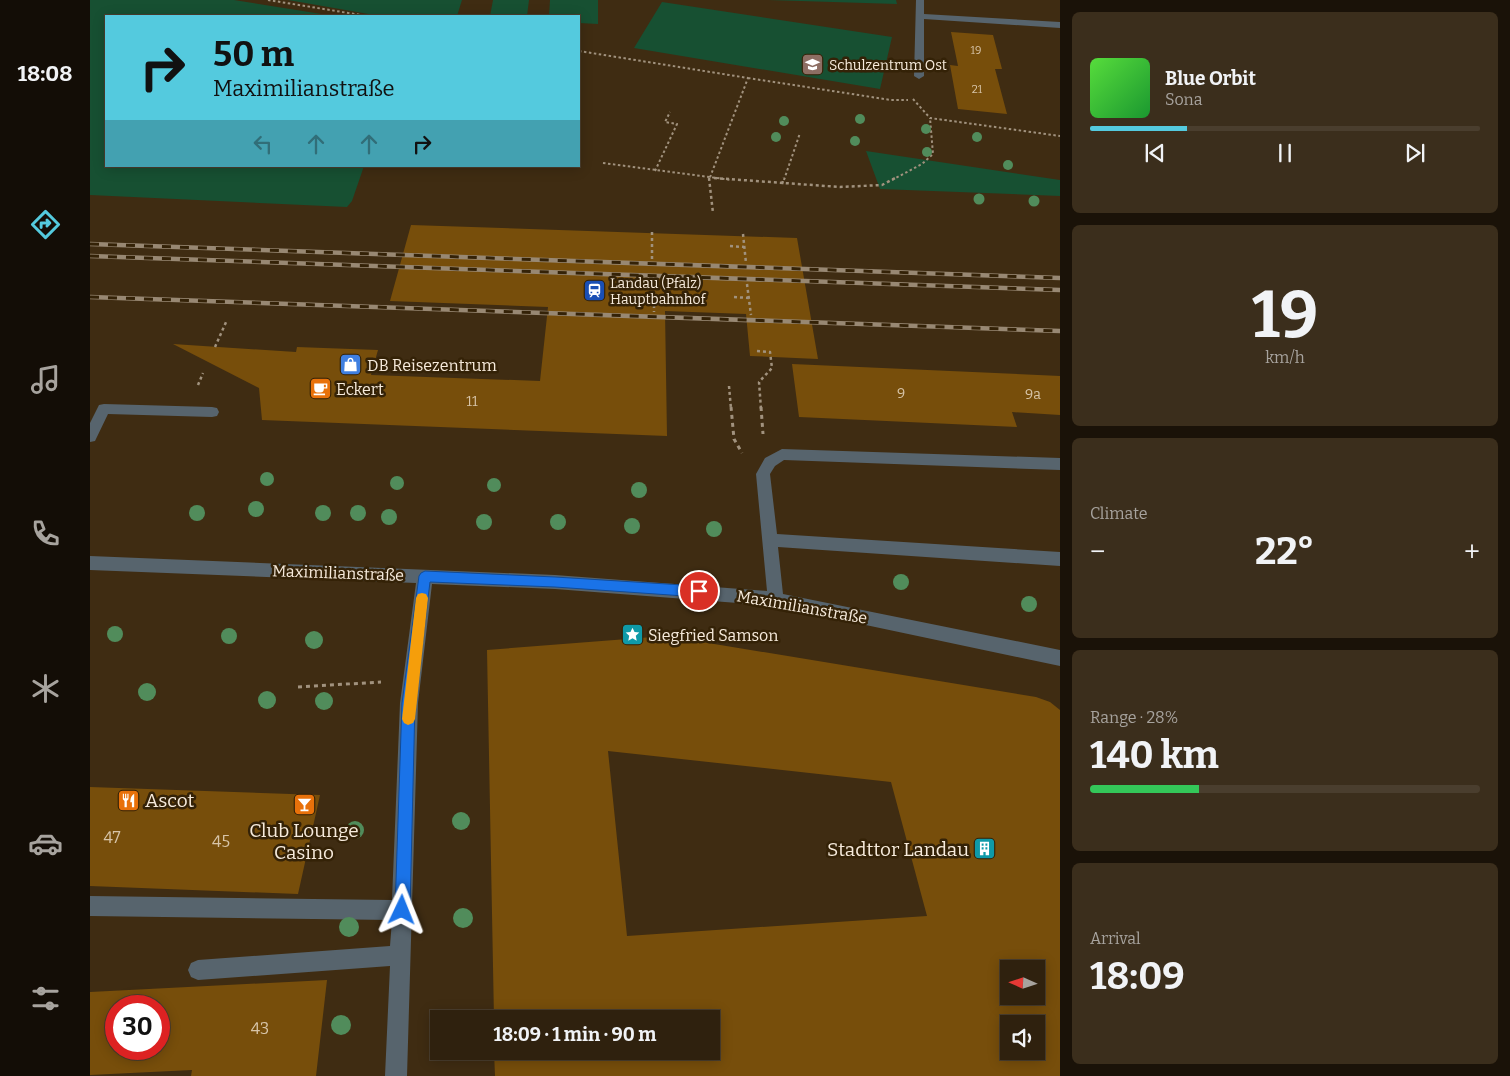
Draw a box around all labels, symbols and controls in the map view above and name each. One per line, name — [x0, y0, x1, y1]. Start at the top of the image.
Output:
text: 50 m — [213, 33, 294, 75]
icon: right — [130, 35, 195, 100]
house number: 19 — [971, 44, 981, 57]
school or university icon: Schulzentrum Ost — [801, 53, 825, 77]
place label: Schulzentrum Ost — [829, 57, 947, 74]
text: 18:08 — [17, 60, 73, 87]
text: Blue Orbit — [1165, 67, 1256, 90]
text: Maximilianstraße — [213, 75, 394, 102]
house number: 21 — [972, 83, 983, 96]
text: Sona — [1165, 90, 1202, 109]
icon: left — [249, 130, 277, 158]
icon: ahead — [302, 130, 330, 158]
icon: ahead — [355, 130, 383, 158]
icon: right — [408, 130, 436, 158]
icon: previous — [1141, 139, 1169, 167]
icon: pause — [1271, 139, 1299, 167]
icon: next — [1401, 139, 1429, 167]
icon: directions — [28, 207, 63, 242]
place label: Landau (Pfalz) Hauptbahnhof — [610, 275, 707, 308]
text: 19 — [1252, 276, 1318, 354]
station icon: Landau (Pfalz) Hauptbahnhof — [582, 279, 606, 303]
text: km/h — [1265, 348, 1305, 367]
shop icon: DB Reisezentrum — [339, 353, 363, 377]
place label: DB Reisezentrum — [367, 356, 497, 375]
icon: music — [28, 362, 63, 397]
cafe icon: Eckert — [308, 377, 332, 401]
place label: Eckert — [336, 380, 384, 399]
house number: 9 — [897, 385, 905, 402]
house number: 9a — [1025, 386, 1041, 403]
house number: 11 — [466, 393, 478, 410]
text: Climate — [1090, 504, 1148, 523]
icon: phone — [28, 516, 63, 551]
text: 22° — [1255, 528, 1314, 574]
text: − — [1090, 535, 1105, 568]
text: + — [1464, 535, 1480, 568]
street label: Maximilianstraße — [272, 561, 404, 585]
pin — [678, 570, 720, 612]
icon: arrive — [685, 577, 713, 605]
street label: Maximilianstraße — [735, 586, 869, 628]
place icon: Siegfried Samson — [620, 623, 644, 647]
place label: Siegfried Samson — [648, 626, 778, 645]
icon: climate — [28, 671, 63, 706]
text: Range · 28% — [1090, 708, 1178, 727]
text: 140 km — [1090, 732, 1219, 778]
restaurant icon: Ascot — [117, 788, 141, 812]
place label: Ascot — [145, 789, 195, 812]
bar icon: Club Lounge Casino — [292, 792, 316, 816]
place label: Club Lounge Casino — [249, 819, 359, 864]
icon: car — [28, 826, 63, 861]
house number: 47 — [103, 828, 121, 847]
house number: 45 — [212, 832, 230, 851]
building icon: Stadttor Landau — [973, 837, 997, 861]
place label: Stadttor Landau — [827, 838, 969, 861]
position arrow — [375, 883, 427, 935]
text: Arrival — [1090, 929, 1141, 948]
text: 18:09 — [1090, 953, 1185, 999]
north arrow — [1000, 960, 1045, 1005]
map controls — [1000, 960, 1045, 1060]
icon: filters — [28, 981, 63, 1016]
speed limit sign: 30 — [105, 995, 170, 1060]
button: sound — [1000, 1015, 1045, 1060]
house number: 43 — [251, 1019, 269, 1038]
text: 18:09 · 1 min · 90 m — [494, 1023, 656, 1046]

